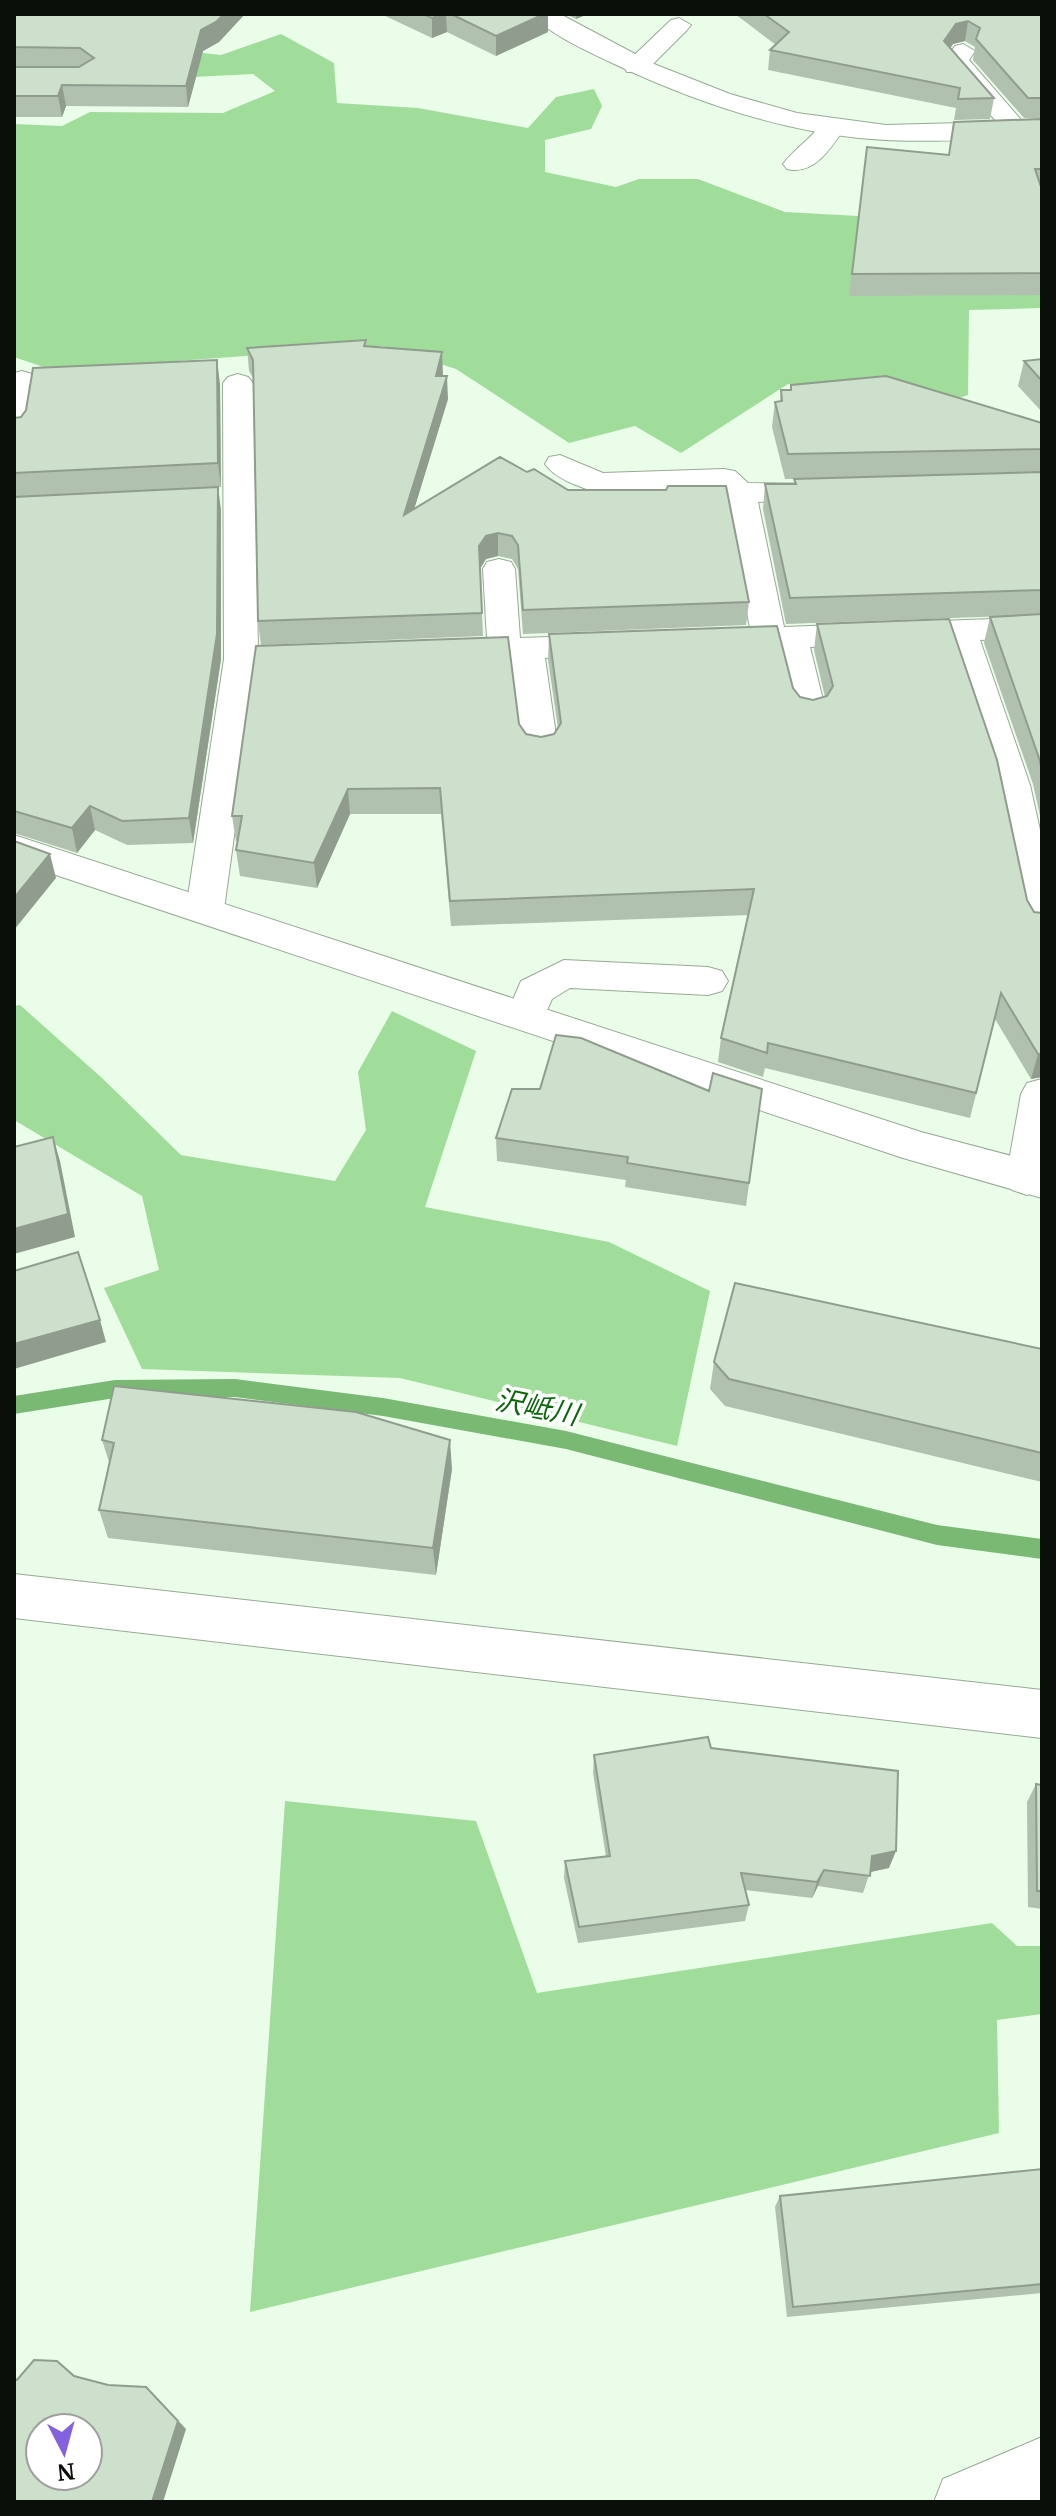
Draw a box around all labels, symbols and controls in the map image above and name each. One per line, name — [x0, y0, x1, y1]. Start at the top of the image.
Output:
water label: 沢岻川 — [492, 1381, 585, 1433]
north arrow — [24, 2412, 104, 2492]
text: N — [55, 2457, 76, 2487]

